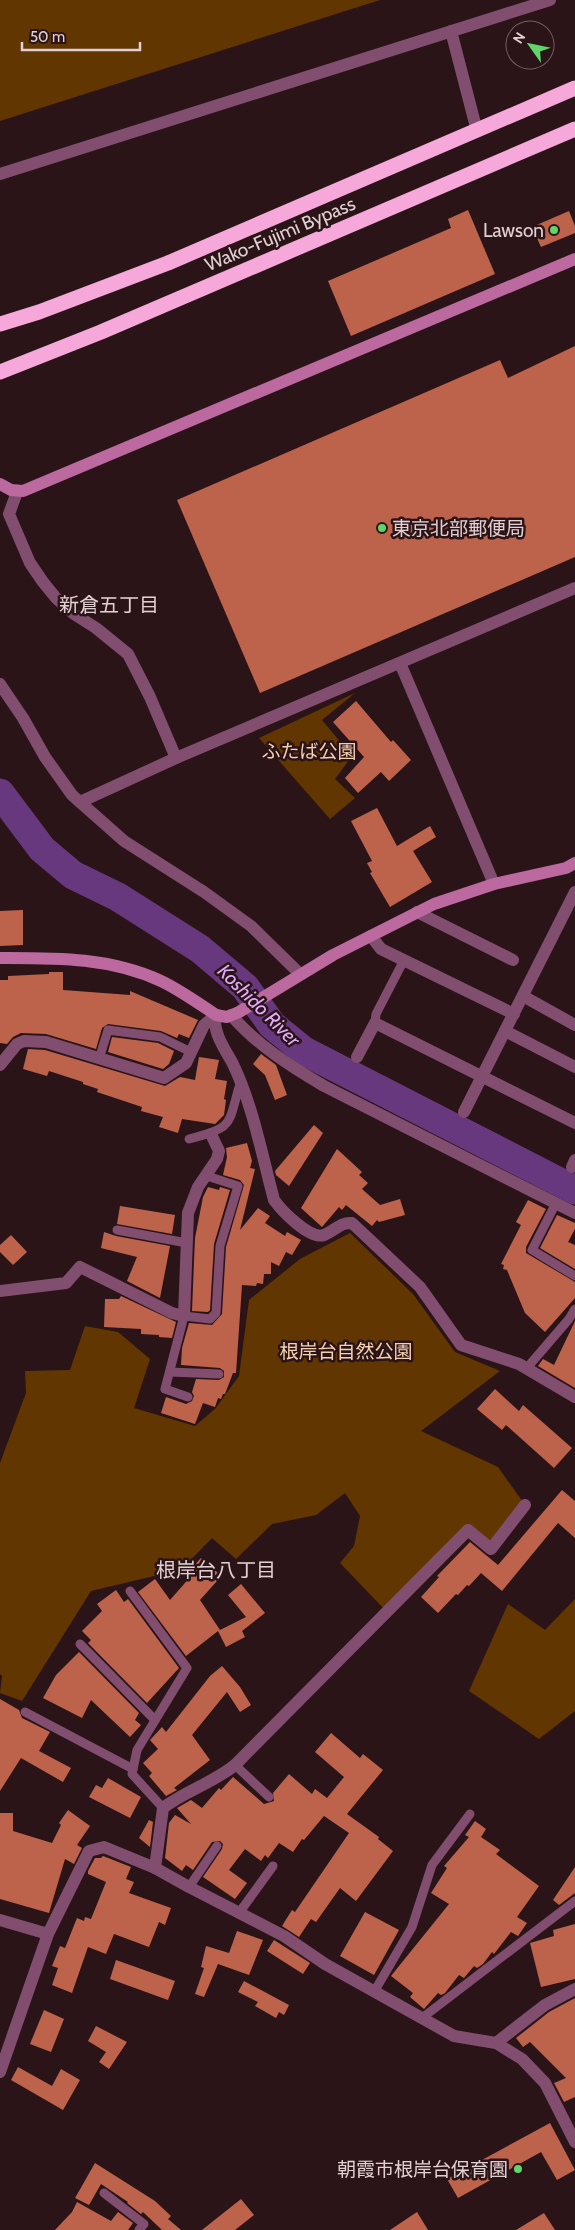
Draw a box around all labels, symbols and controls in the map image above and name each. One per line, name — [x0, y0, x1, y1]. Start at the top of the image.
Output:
scale bar — [22, 20, 140, 52]
north arrow — [505, 20, 555, 70]
text: 50 m — [30, 28, 65, 46]
text: N — [509, 29, 529, 47]
street label: Wako-Fujimi Bypass — [201, 192, 359, 276]
place label: Lawson — [483, 219, 544, 242]
marker: Lawson — [548, 224, 560, 236]
place label: 東京北部郵便局 — [392, 517, 525, 540]
marker: 東京北部郵便局 — [376, 522, 388, 534]
district label: 新倉五丁目 — [59, 593, 159, 617]
park label: ふたば公園 — [261, 740, 357, 763]
water label: Koshido River — [213, 959, 306, 1052]
park label: 根岸台自然公園 — [279, 1340, 413, 1363]
district label: 根岸台八丁目 — [156, 1558, 276, 1582]
place label: 朝霞市根岸台保育園 — [337, 2158, 508, 2181]
marker: 朝霞市根岸台保育園 — [512, 2163, 524, 2175]

